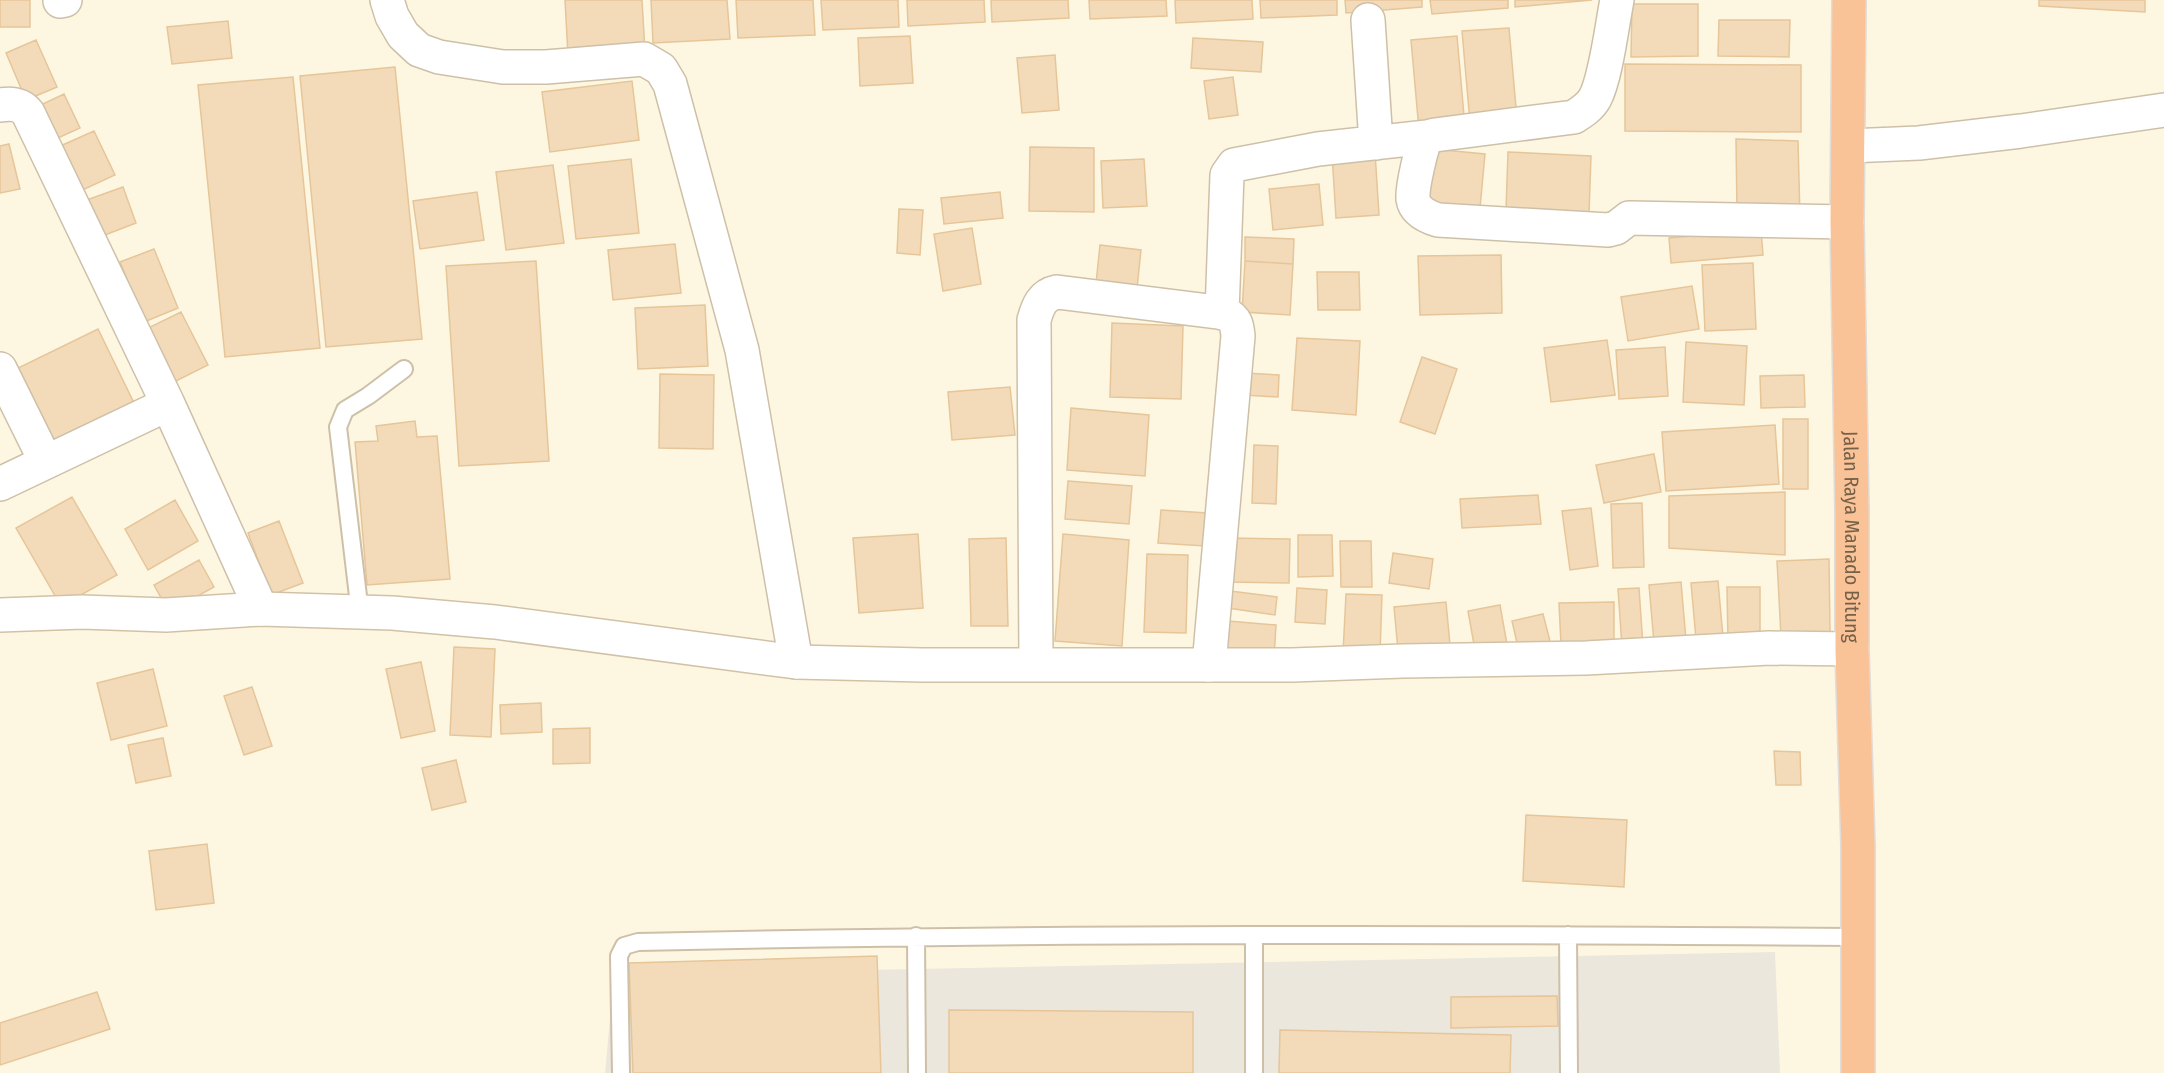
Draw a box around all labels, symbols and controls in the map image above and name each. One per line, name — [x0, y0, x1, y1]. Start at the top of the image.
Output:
street label: Jalan Raya Manado Bitung — [1839, 431, 1864, 644]

